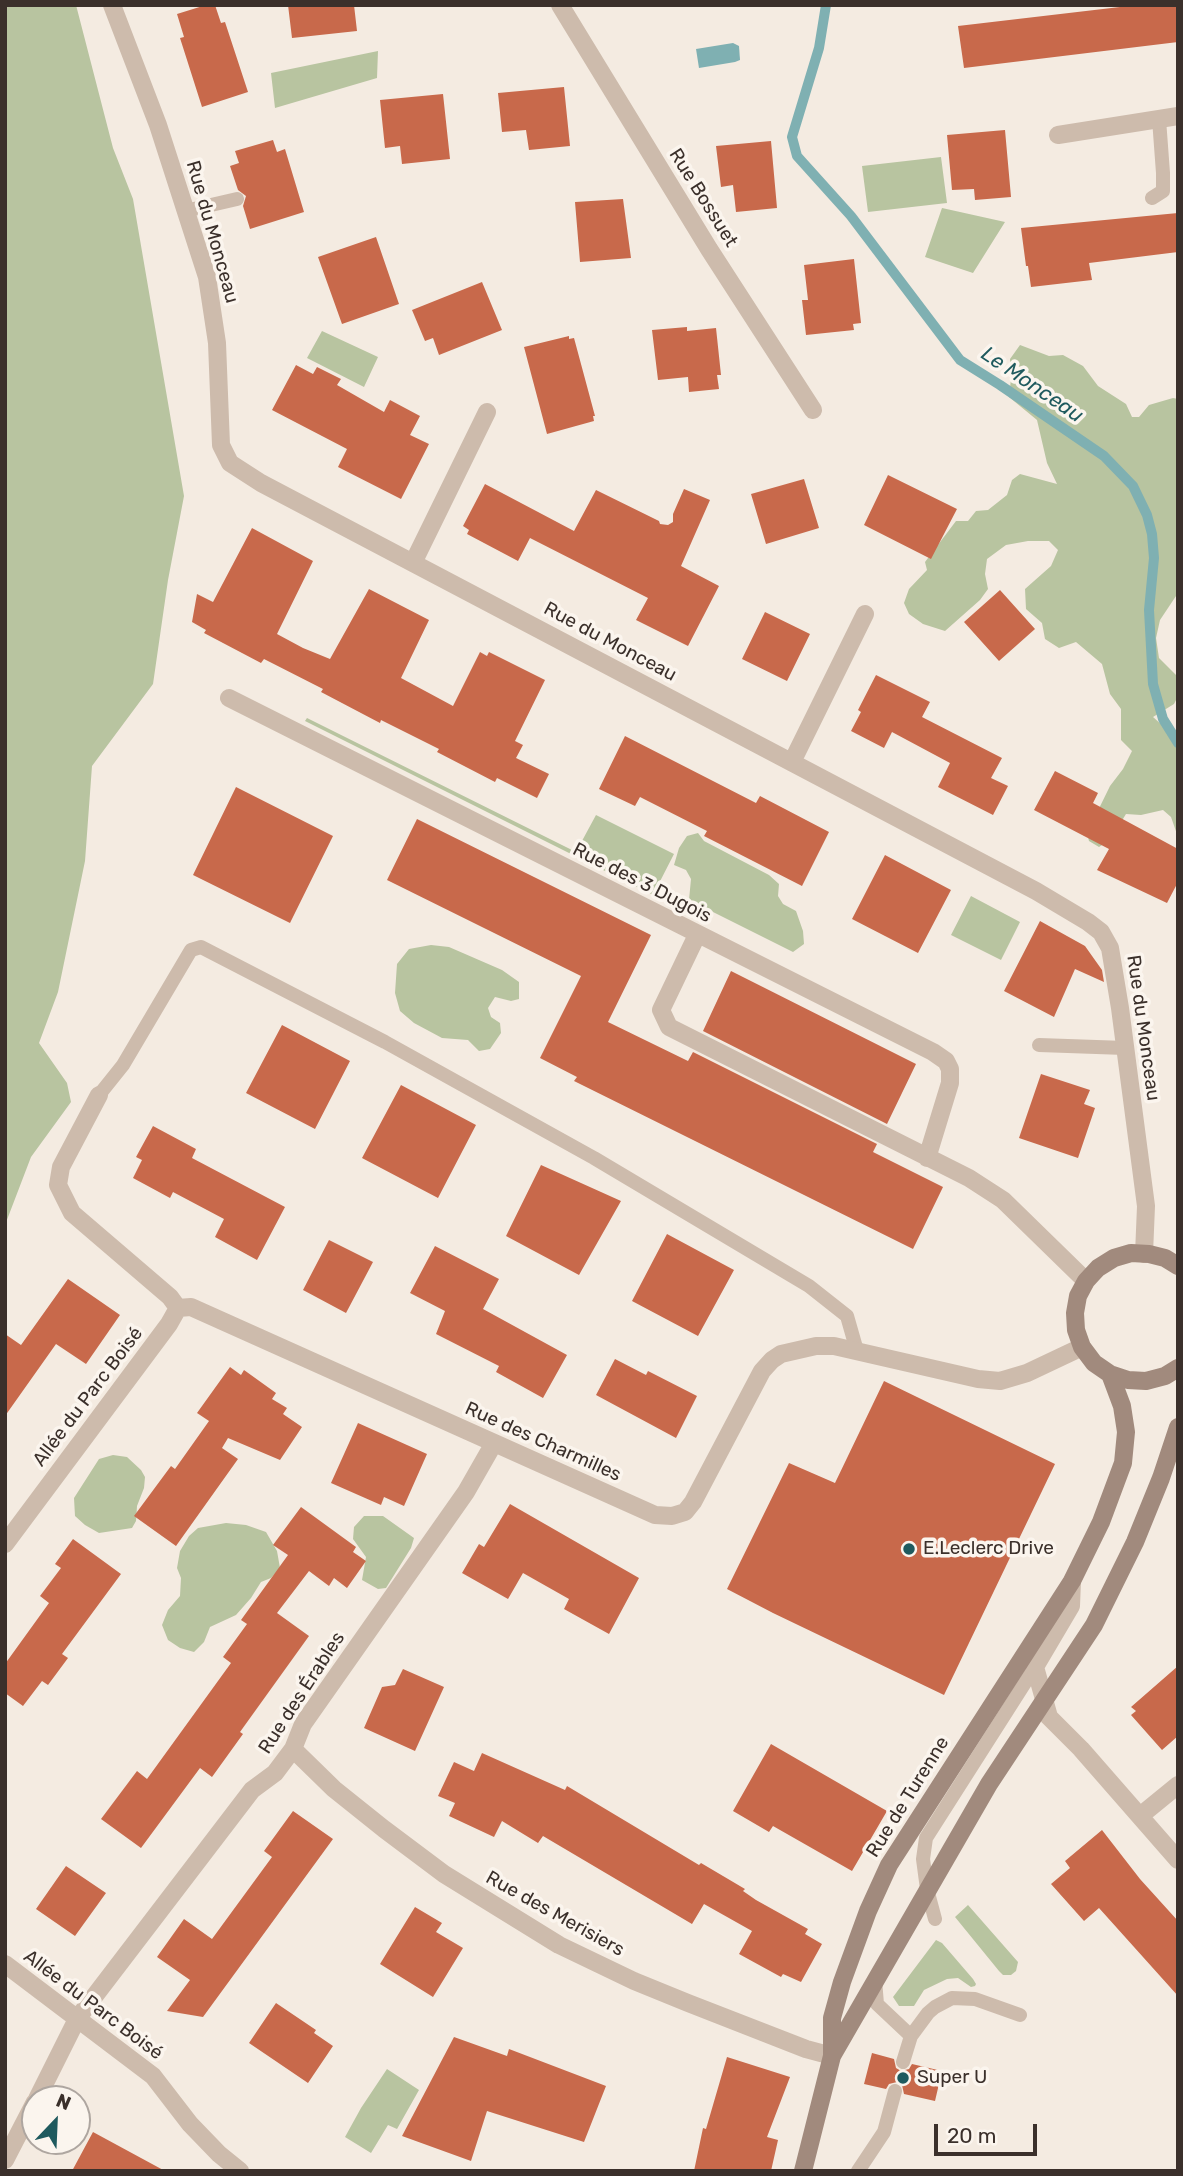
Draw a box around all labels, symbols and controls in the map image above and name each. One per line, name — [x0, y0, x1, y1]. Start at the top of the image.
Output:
street label: Rue Bossuet — [664, 145, 742, 251]
street label: Rue du Monceau — [181, 158, 243, 306]
water label: Le Monceau — [976, 342, 1088, 428]
street label: Rue du Monceau — [540, 597, 680, 687]
street label: Rue des 3 Dugois — [569, 838, 715, 928]
street label: Rue du Monceau — [1121, 954, 1165, 1102]
street label: Allée du Parc Boisé — [28, 1323, 148, 1471]
street label: Rue des Charmilles — [461, 1397, 625, 1487]
place label: E.Leclerc Drive — [923, 1538, 1054, 1560]
marker: E.Leclerc Drive — [901, 1541, 917, 1557]
street label: Rue des Érables — [254, 1628, 350, 1758]
street label: Rue de Turenne — [862, 1732, 954, 1862]
street label: Rue des Merisiers — [482, 1866, 628, 1962]
street label: Allée du Parc Boisé — [19, 1945, 167, 2065]
place label: Super U — [917, 2067, 987, 2089]
marker: Super U — [895, 2070, 911, 2086]
north arrow — [21, 2085, 91, 2155]
text: N — [53, 2089, 74, 2115]
scale bar — [938, 2110, 1041, 2154]
text: 20 m — [947, 2123, 996, 2148]

